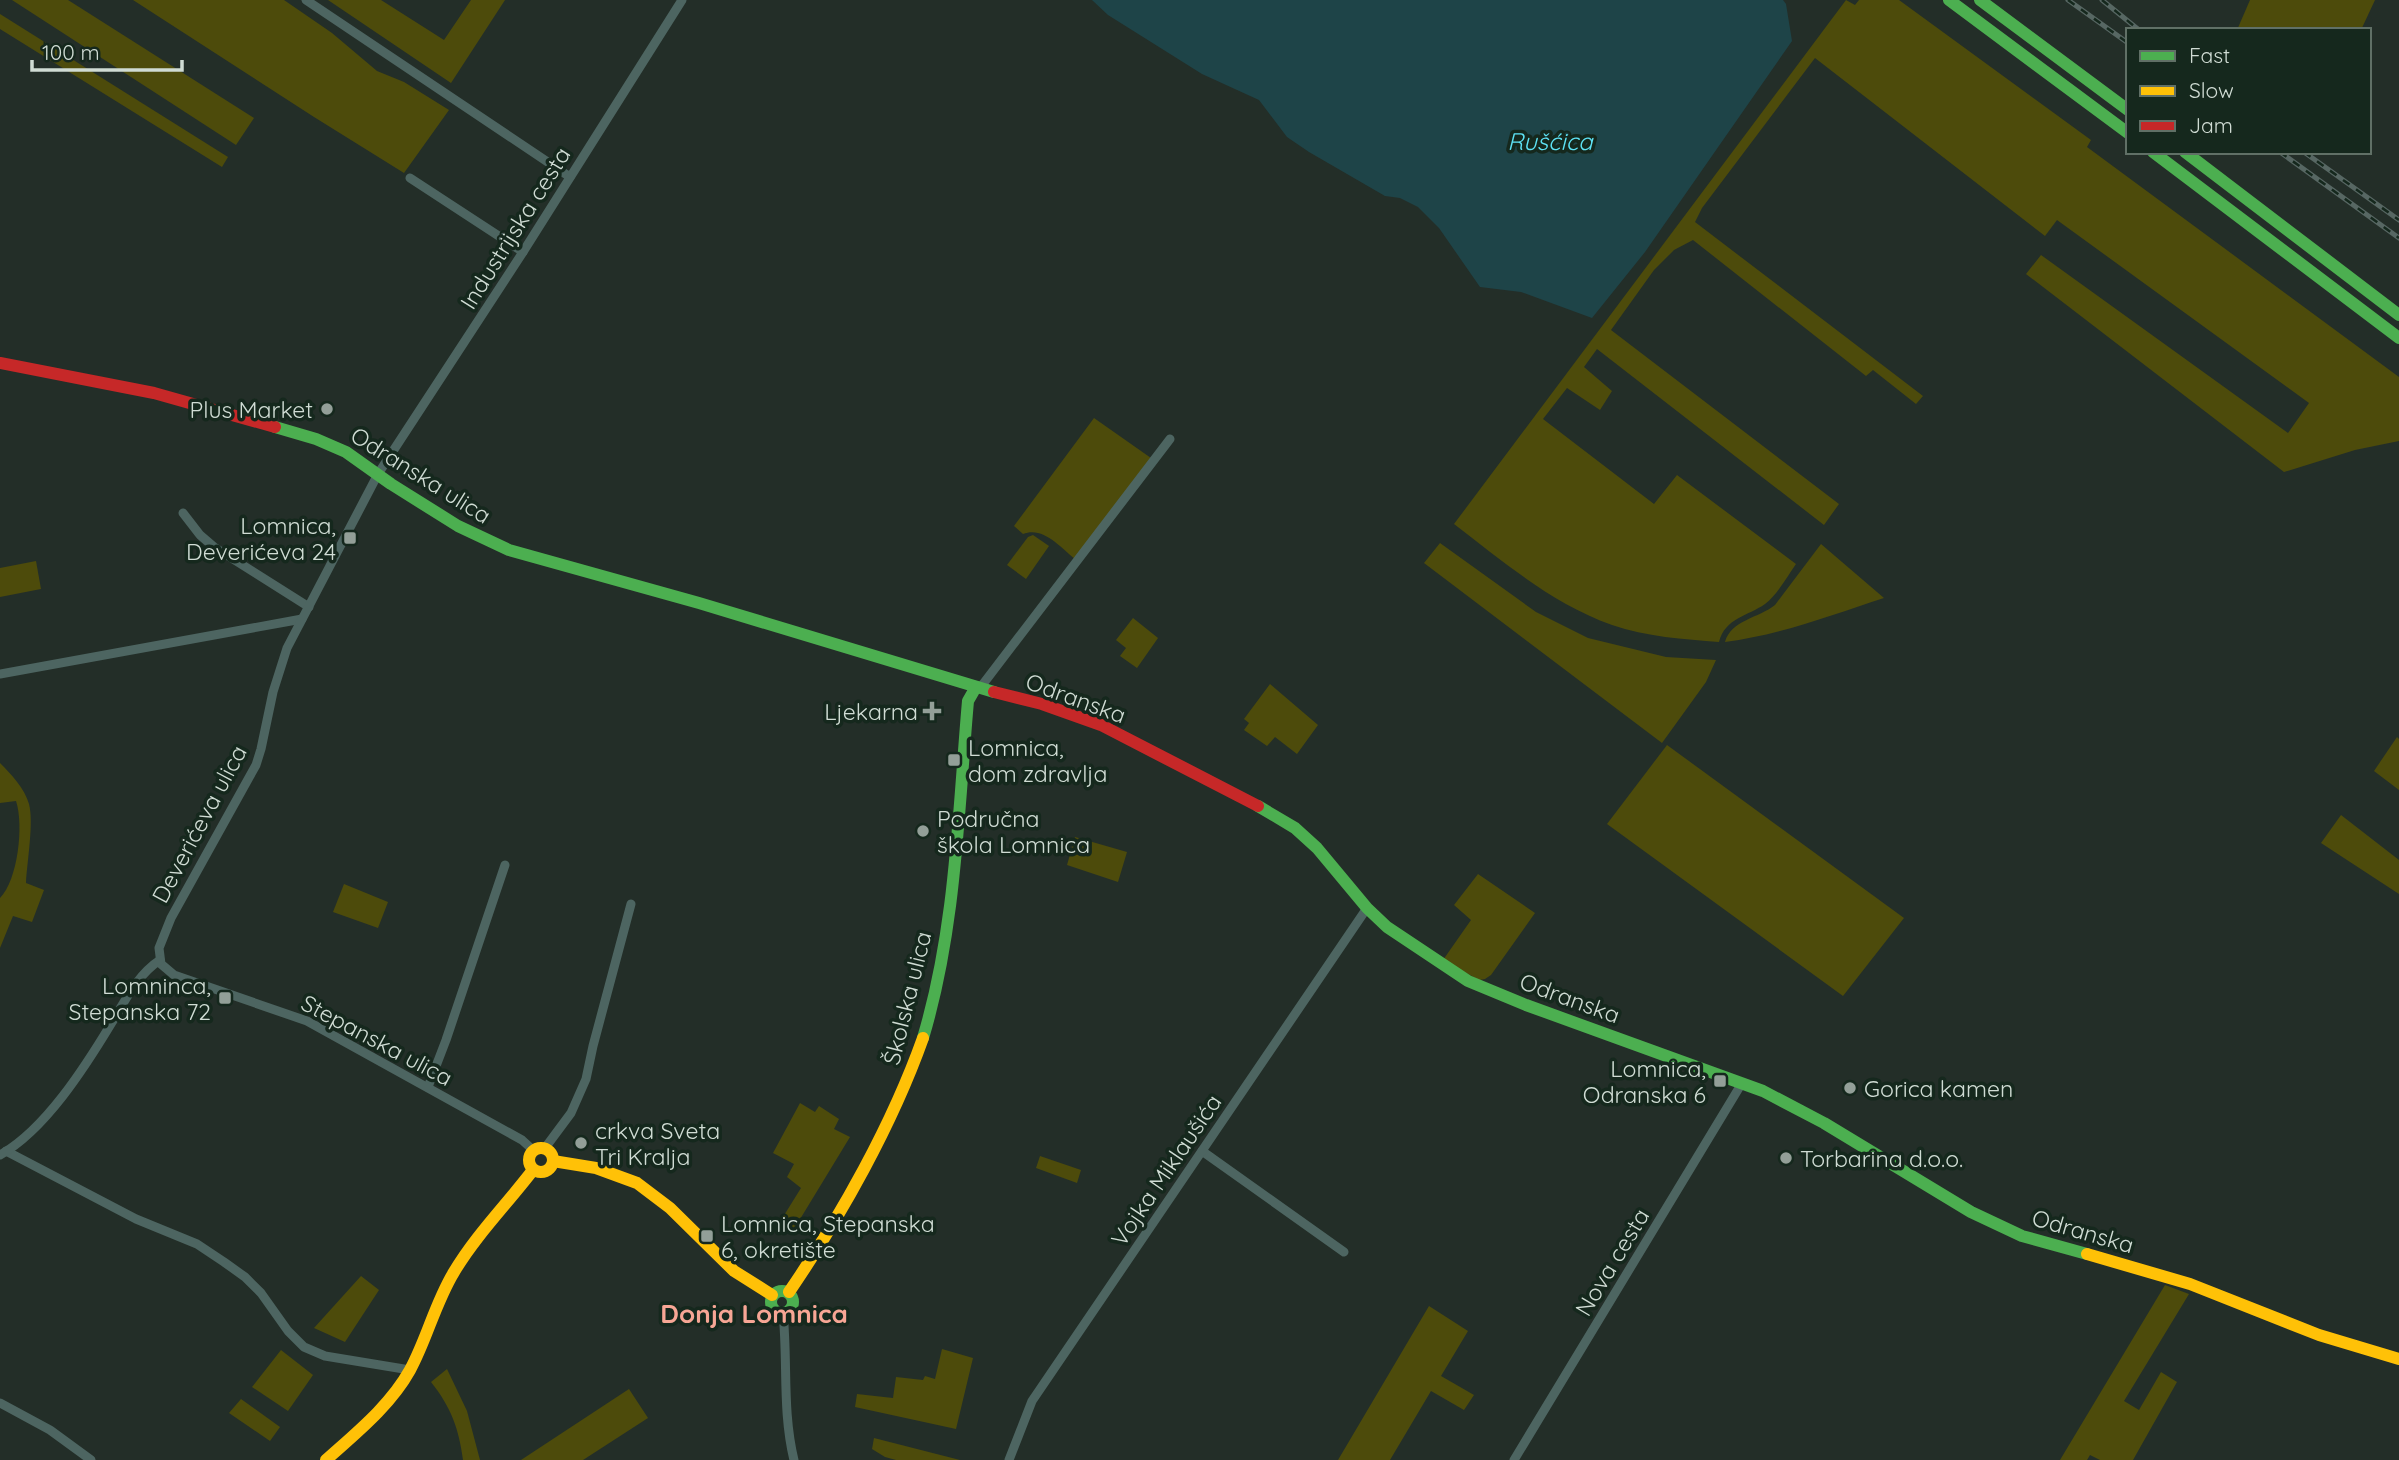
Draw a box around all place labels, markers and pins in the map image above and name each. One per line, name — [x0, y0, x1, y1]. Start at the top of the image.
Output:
place label: Plus Market — [190, 395, 313, 424]
marker: Plus Market — [319, 401, 335, 417]
place label: Lomnica, Deverićeva 24 — [186, 511, 336, 566]
marker: Lomnica, Deverićeva 24 — [342, 530, 358, 546]
place label: Ljekarna — [824, 697, 918, 726]
marker: Ljekarna — [924, 703, 940, 719]
place label: Lomnica, dom zdravlja — [968, 733, 1107, 788]
marker: Lomnica, dom zdravlja — [946, 752, 962, 768]
place label: Područna škola Lomnica — [937, 804, 1090, 859]
marker: Područna škola Lomnica — [915, 823, 931, 839]
place label: Lomninca, Stepanska 72 — [68, 971, 211, 1026]
marker: Lomninca, Stepanska 72 — [217, 990, 233, 1006]
place label: Lomnica, Odranska 6 — [1583, 1054, 1706, 1109]
marker: Lomnica, Odranska 6 — [1712, 1073, 1728, 1089]
place label: Gorica kamen — [1864, 1074, 2013, 1103]
marker: Gorica kamen — [1842, 1080, 1858, 1096]
place label: crkva Sveta Tri Kralja — [595, 1116, 720, 1171]
marker: crkva Sveta Tri Kralja — [573, 1135, 589, 1151]
place label: Torbarina d.o.o. — [1800, 1144, 1963, 1173]
marker: Torbarina d.o.o. — [1778, 1150, 1794, 1166]
place label: Lomnica, Stepanska 6, okretište — [721, 1209, 935, 1264]
marker: Lomnica, Stepanska 6, okretište — [699, 1228, 715, 1244]

